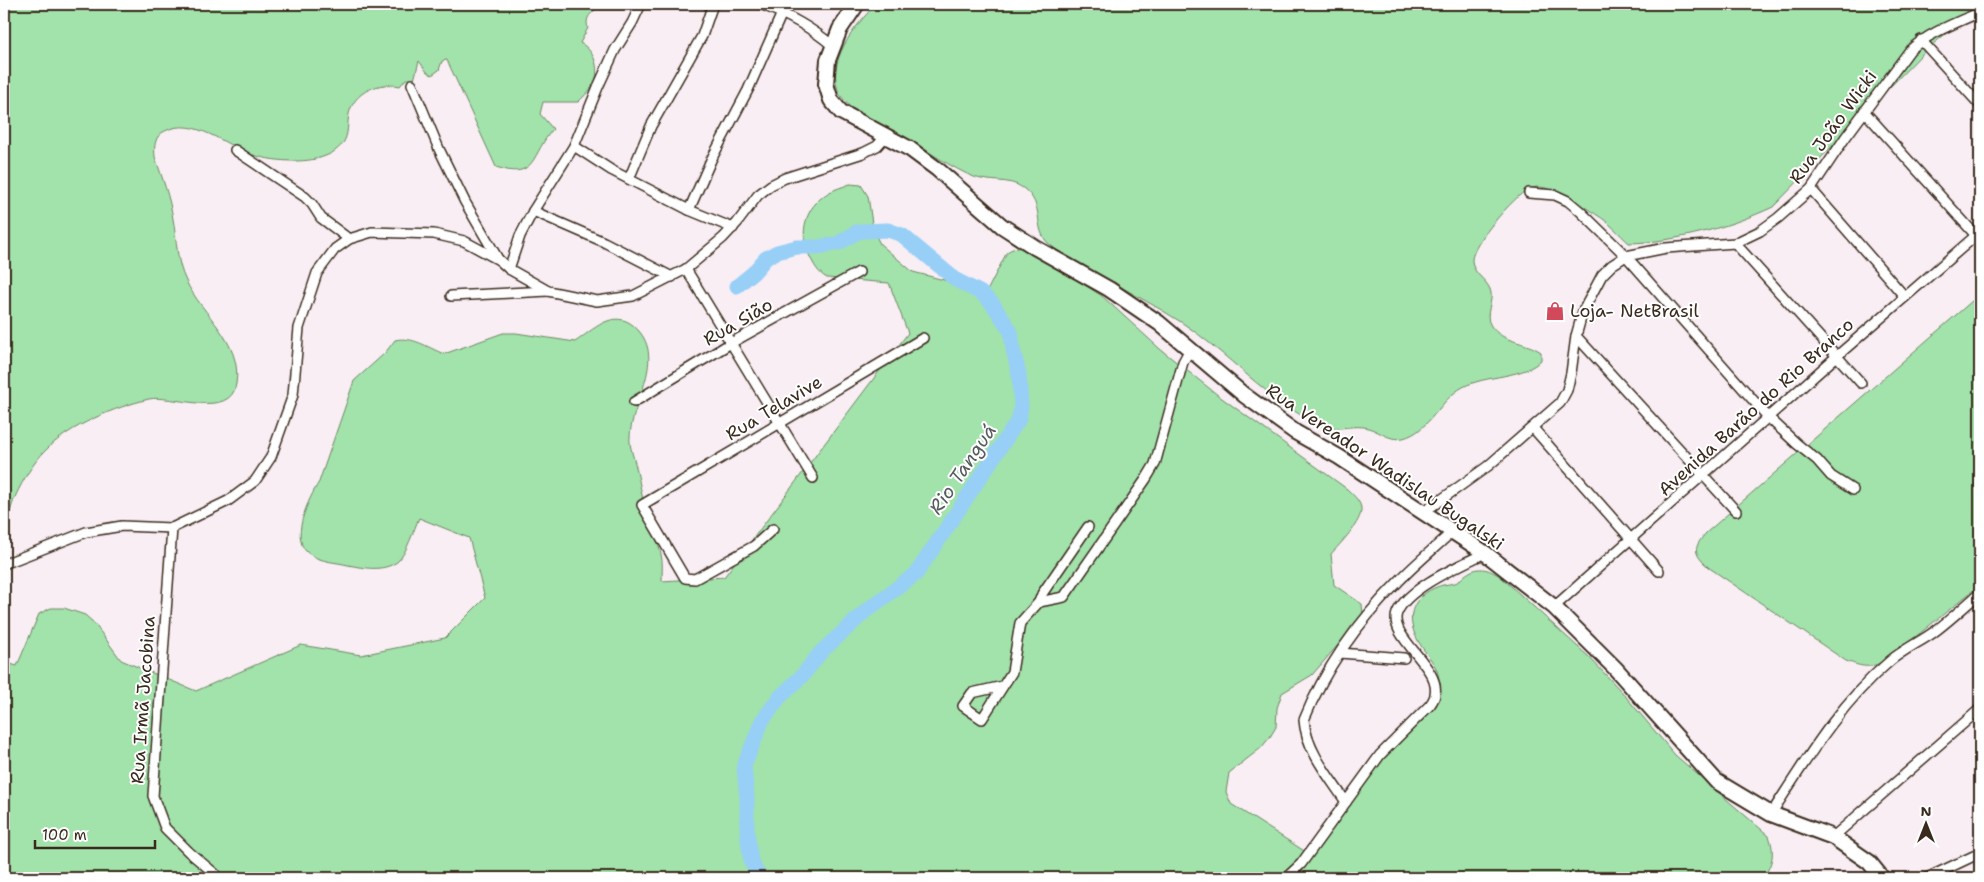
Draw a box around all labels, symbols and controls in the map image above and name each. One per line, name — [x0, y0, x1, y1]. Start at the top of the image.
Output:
street label: Rua João Wicki — [1784, 65, 1882, 189]
street label: Rua Sião — [699, 293, 777, 351]
place label: Loja- NetBrasil — [1570, 299, 1700, 323]
shop icon: Loja- NetBrasil — [1544, 300, 1566, 322]
street label: Avenida Barão do Rio Branco — [1653, 313, 1859, 501]
street label: Rua Telavive — [721, 370, 827, 446]
street label: Rua Vereador Wadislau Bugalski — [1261, 378, 1509, 556]
water label: Rio Tanguá — [923, 419, 1002, 519]
street label: Rua Irmã Jacobina — [125, 615, 161, 785]
north arrow — [1902, 800, 1952, 850]
text: N — [1920, 802, 1932, 820]
scale bar — [35, 817, 155, 849]
text: 100 m — [42, 825, 87, 845]

